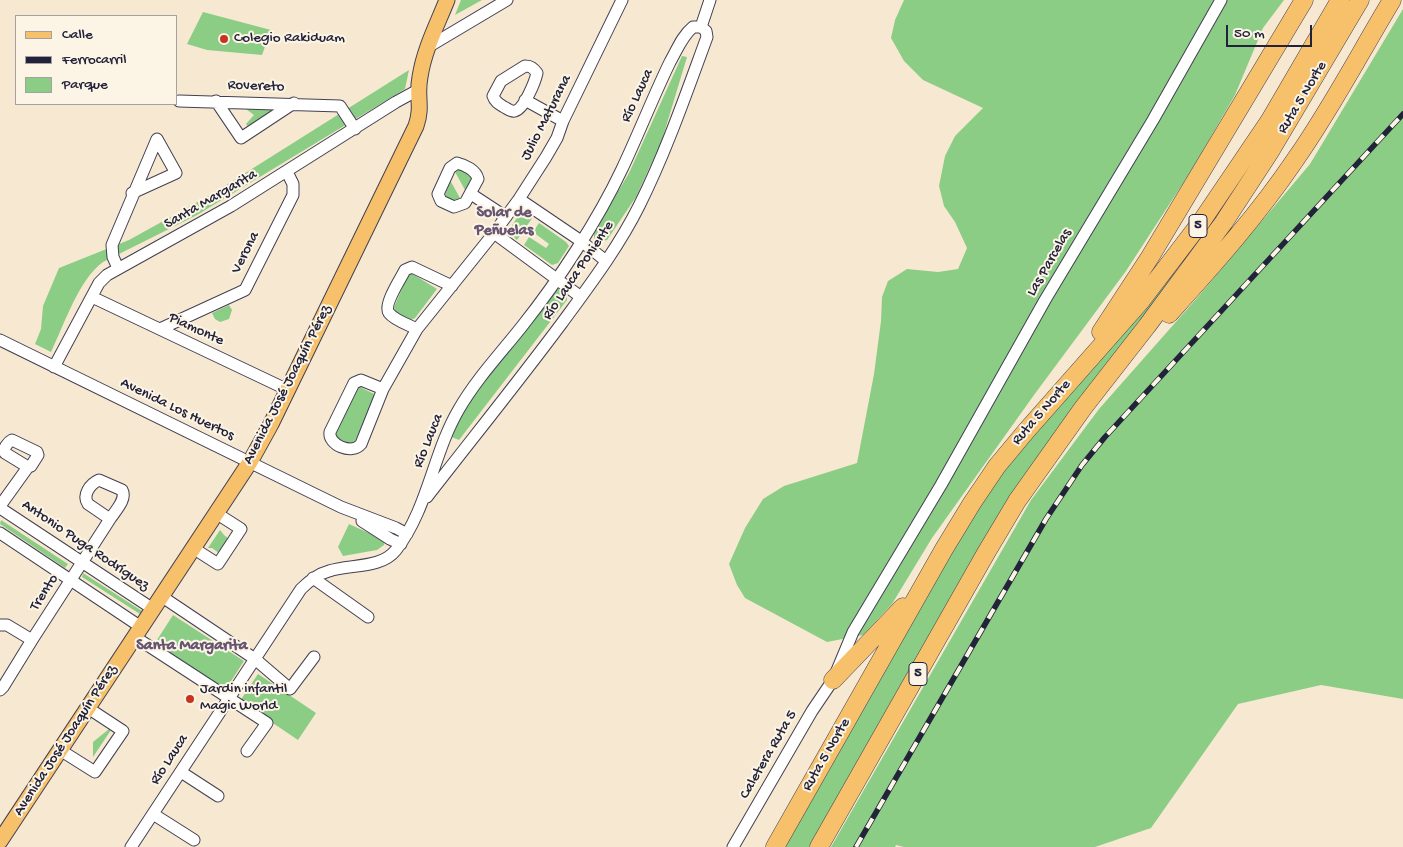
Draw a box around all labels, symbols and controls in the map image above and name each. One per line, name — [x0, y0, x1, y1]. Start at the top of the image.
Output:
legend — [15, 15, 178, 105]
scale bar — [1228, 15, 1314, 47]
text: 50 m — [1234, 25, 1265, 43]
text: Calle — [62, 26, 93, 44]
place label: Colegio Rakiduam — [234, 30, 345, 48]
marker: Colegio Rakiduam — [218, 33, 230, 45]
text: Ferrocarril — [62, 51, 126, 69]
street label: Ruta 5 Norte — [1274, 59, 1332, 137]
street label: Río Lauca — [618, 66, 658, 126]
street label: Julio Maturana — [518, 72, 576, 164]
text: Parque — [62, 76, 108, 94]
street label: Rovereto — [227, 77, 285, 97]
street label: Santa Margarita — [161, 166, 261, 234]
district label: Solar de Peñuelas — [475, 204, 533, 242]
road number: 5 — [1189, 215, 1207, 238]
street label: Río Lauca Poniente — [539, 218, 619, 324]
street label: Las Parcelas — [1024, 226, 1076, 300]
street label: Verona — [228, 229, 264, 277]
street label: Avenida José Joaquín Pérez — [240, 302, 336, 468]
street label: Piamonte — [165, 309, 227, 351]
street label: Avenida Los Huertos — [117, 375, 237, 445]
street label: Ruta 5 Norte — [1009, 376, 1075, 450]
street label: Río Lauca — [410, 411, 448, 471]
street label: Antonio Puga Rodríguez — [18, 497, 152, 595]
street label: Trento — [27, 571, 63, 615]
district label: Santa Margarita — [136, 637, 248, 657]
street label: Avenida José Joaquín Pérez — [10, 662, 122, 820]
road number: 5 — [909, 662, 927, 686]
place label: Jardin infantil Magic World — [200, 681, 287, 716]
marker: Jardin infantil Magic World — [184, 693, 196, 705]
street label: Caletera Ruta 5 — [736, 707, 802, 803]
street label: Ruta 5 Norte — [799, 715, 855, 795]
street label: Río Lauca — [147, 731, 193, 789]

